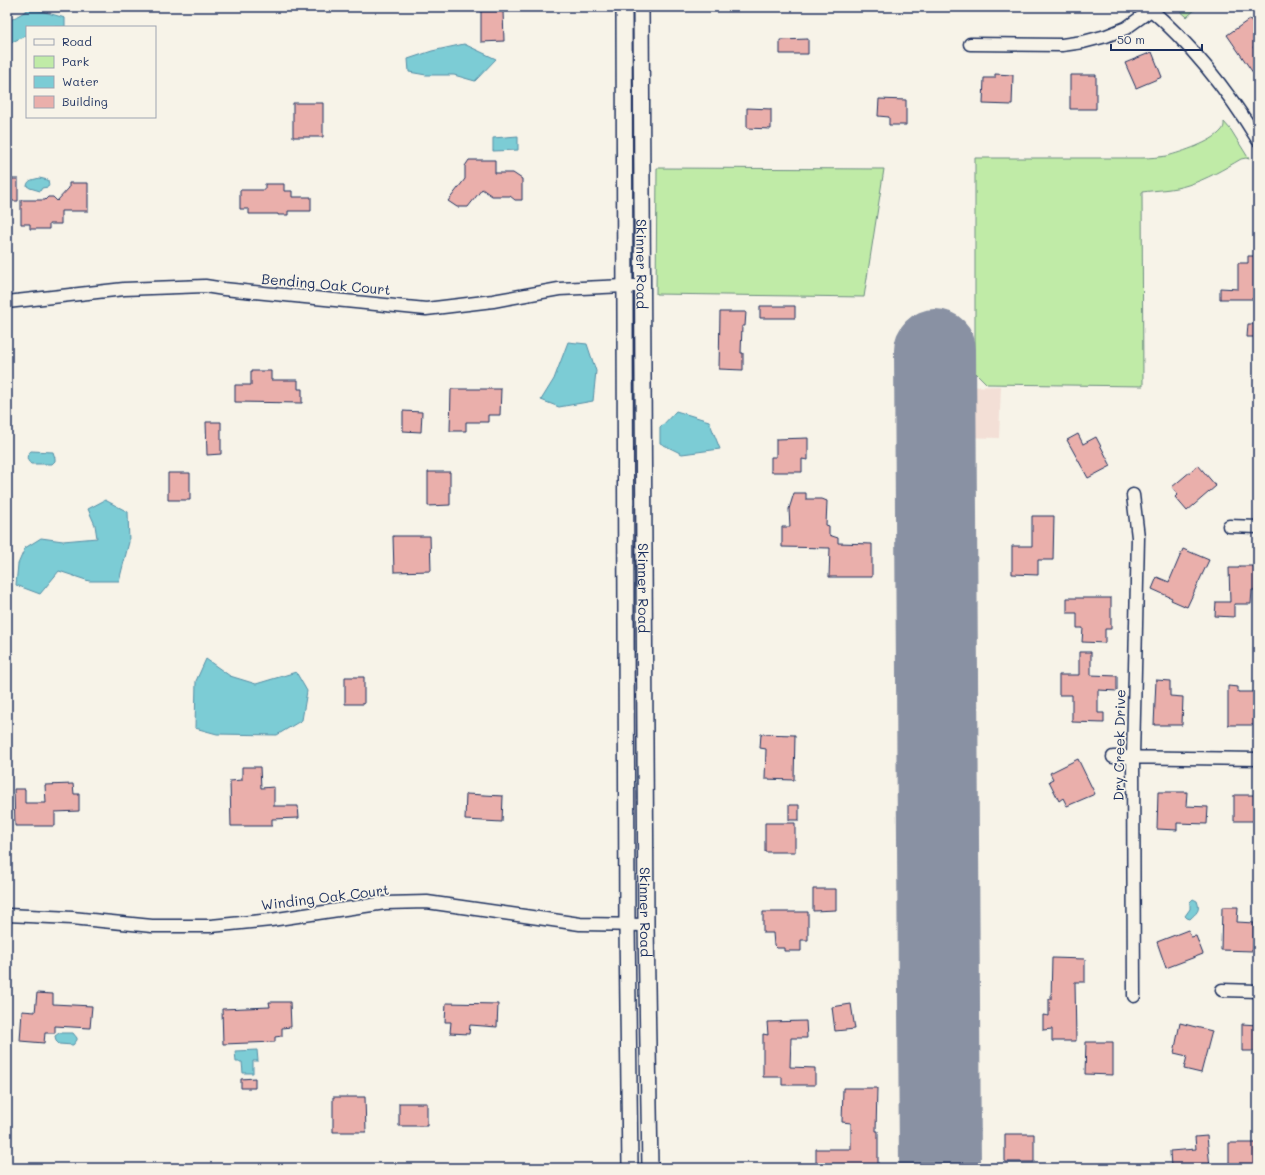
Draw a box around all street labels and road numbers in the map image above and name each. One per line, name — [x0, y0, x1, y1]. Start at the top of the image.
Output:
street label: Skinner Road — [633, 219, 652, 309]
street label: Bending Oak Court — [261, 269, 391, 299]
street label: Skinner Road — [634, 543, 654, 633]
street label: Dry Creek Drive — [1109, 689, 1129, 801]
street label: Skinner Road — [636, 867, 656, 957]
street label: Winding Oak Court — [260, 880, 390, 914]

